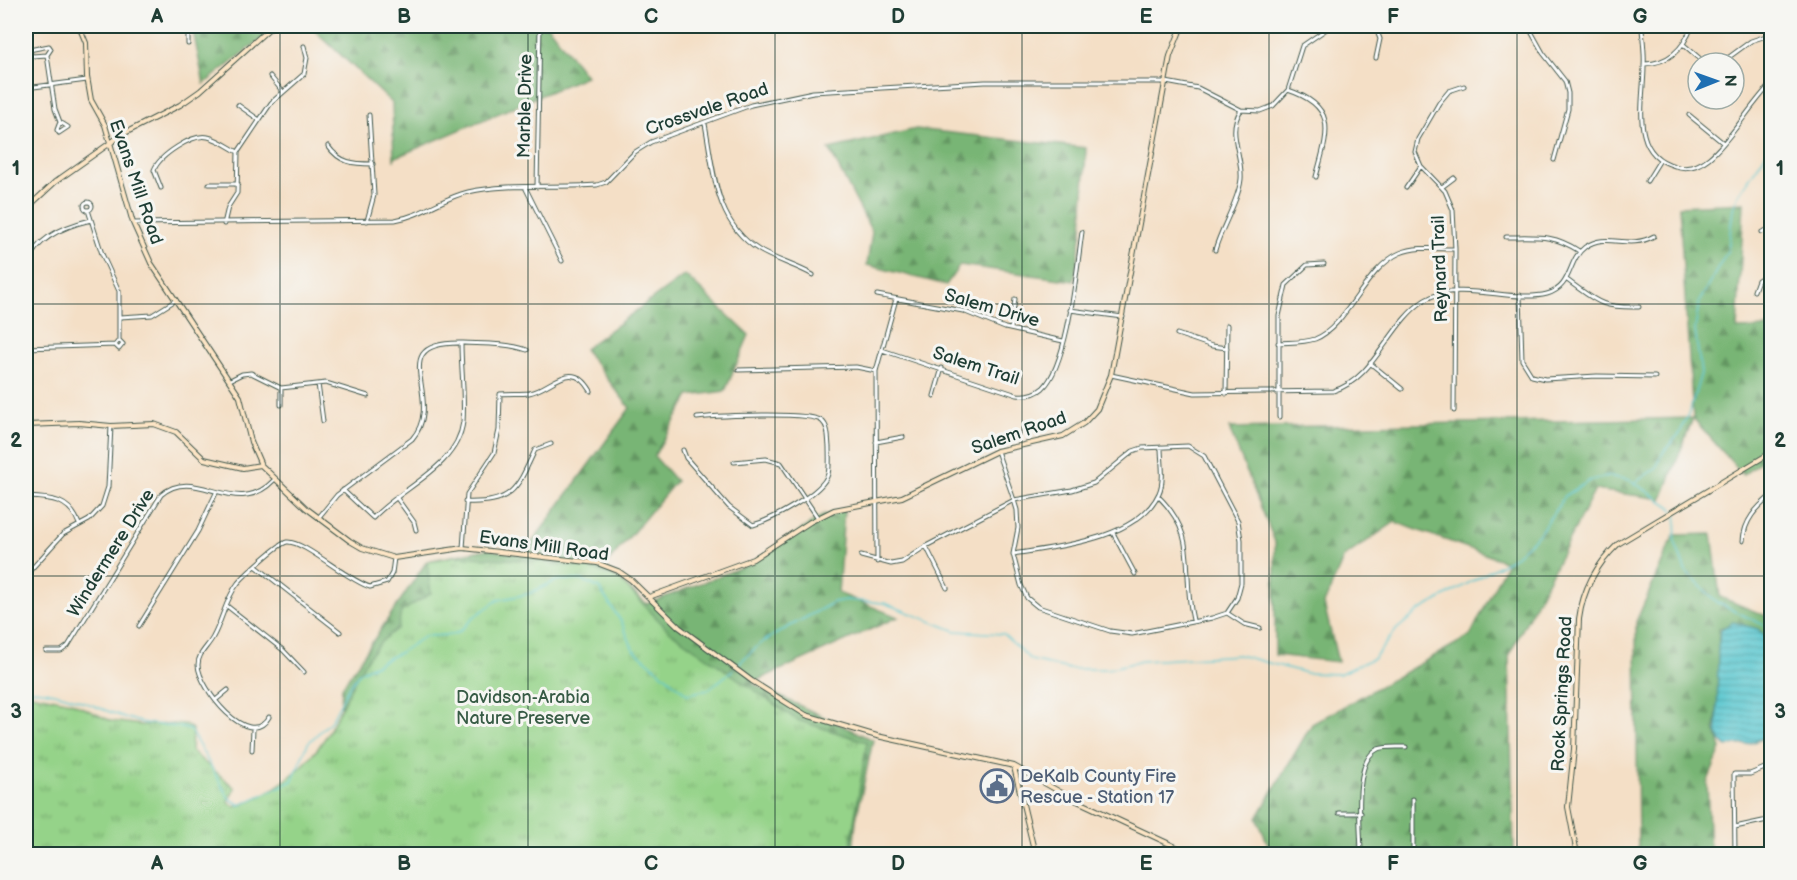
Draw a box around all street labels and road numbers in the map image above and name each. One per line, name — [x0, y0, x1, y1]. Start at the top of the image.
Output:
street label: Marble Drive — [514, 53, 536, 158]
street label: Crossvale Road — [643, 78, 771, 140]
street label: Evans Mill Road — [105, 117, 167, 247]
street label: Reynard Trail — [1428, 215, 1452, 323]
street label: Salem Drive — [942, 284, 1042, 332]
street label: Salem Trail — [930, 342, 1022, 390]
street label: Salem Road — [969, 407, 1069, 459]
street label: Windermere Drive — [63, 485, 159, 621]
street label: Evans Mill Road — [478, 527, 610, 565]
street label: Rock Springs Road — [1547, 616, 1577, 772]

